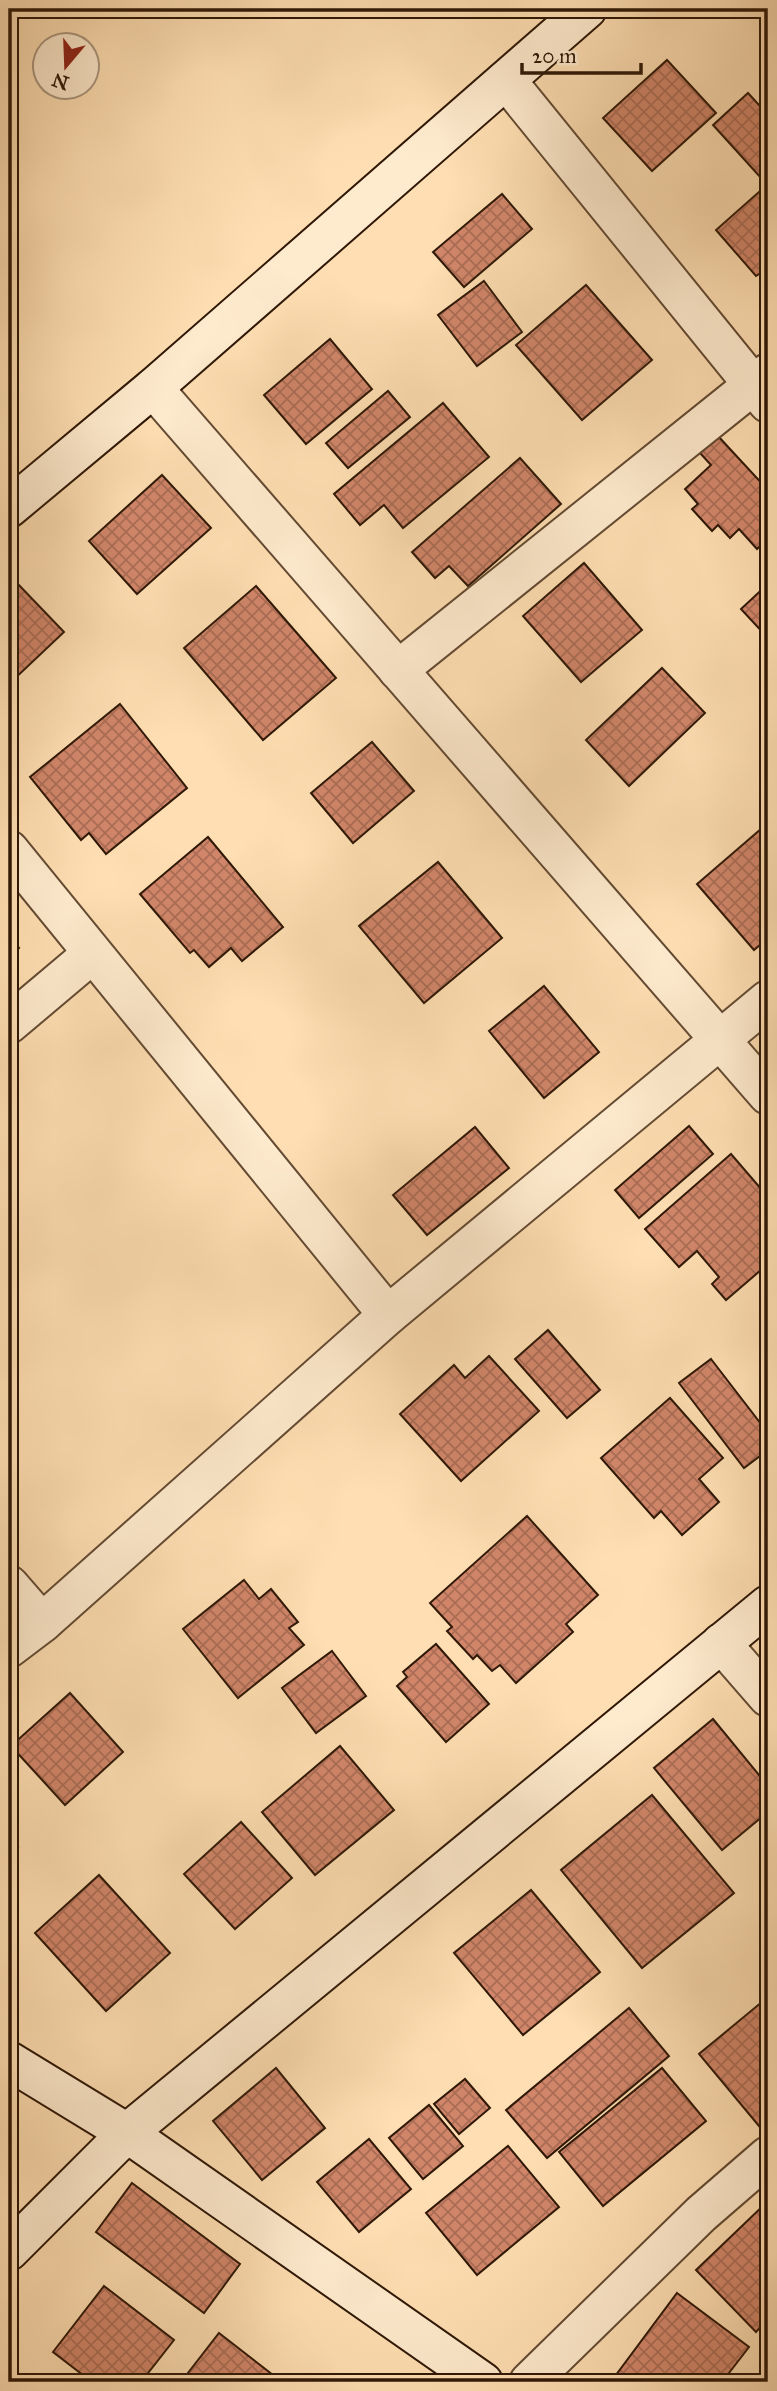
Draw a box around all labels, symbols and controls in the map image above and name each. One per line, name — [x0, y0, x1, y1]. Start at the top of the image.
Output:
north arrow — [32, 32, 102, 102]
scale bar — [522, 32, 640, 76]
text: 20 m — [532, 43, 577, 69]
text: N — [49, 68, 72, 95]

